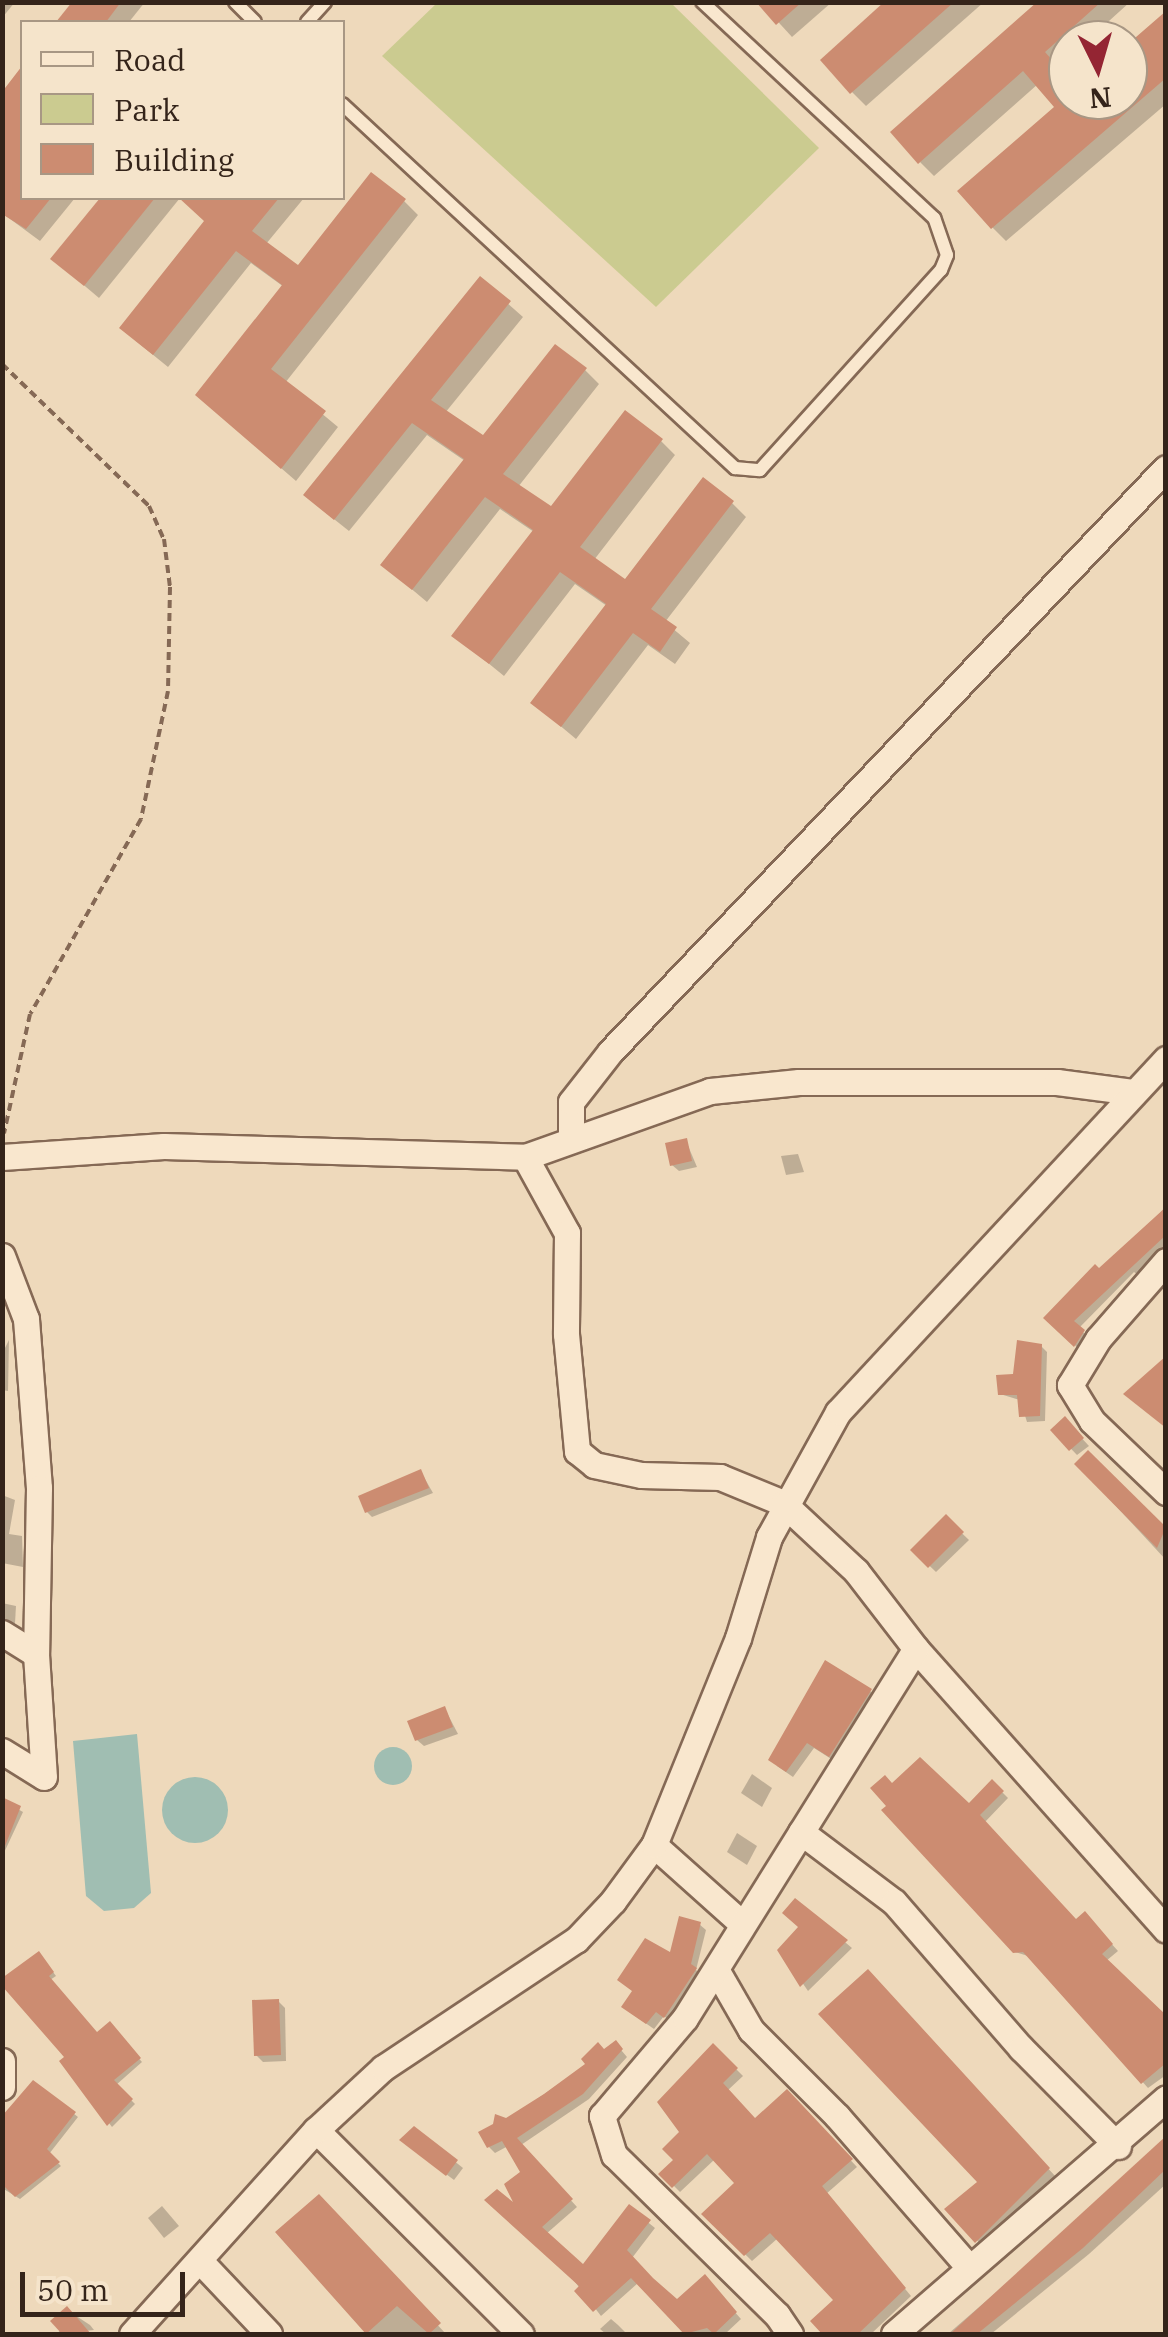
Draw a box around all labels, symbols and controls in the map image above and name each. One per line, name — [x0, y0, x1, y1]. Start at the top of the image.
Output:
legend — [20, 20, 345, 200]
north arrow — [1048, 20, 1148, 120]
text: Road — [114, 40, 186, 79]
text: N — [1088, 79, 1113, 118]
text: Park — [114, 90, 180, 129]
text: Building — [114, 140, 234, 179]
scale bar — [25, 2252, 190, 2314]
text: 50 m — [37, 2270, 109, 2309]

